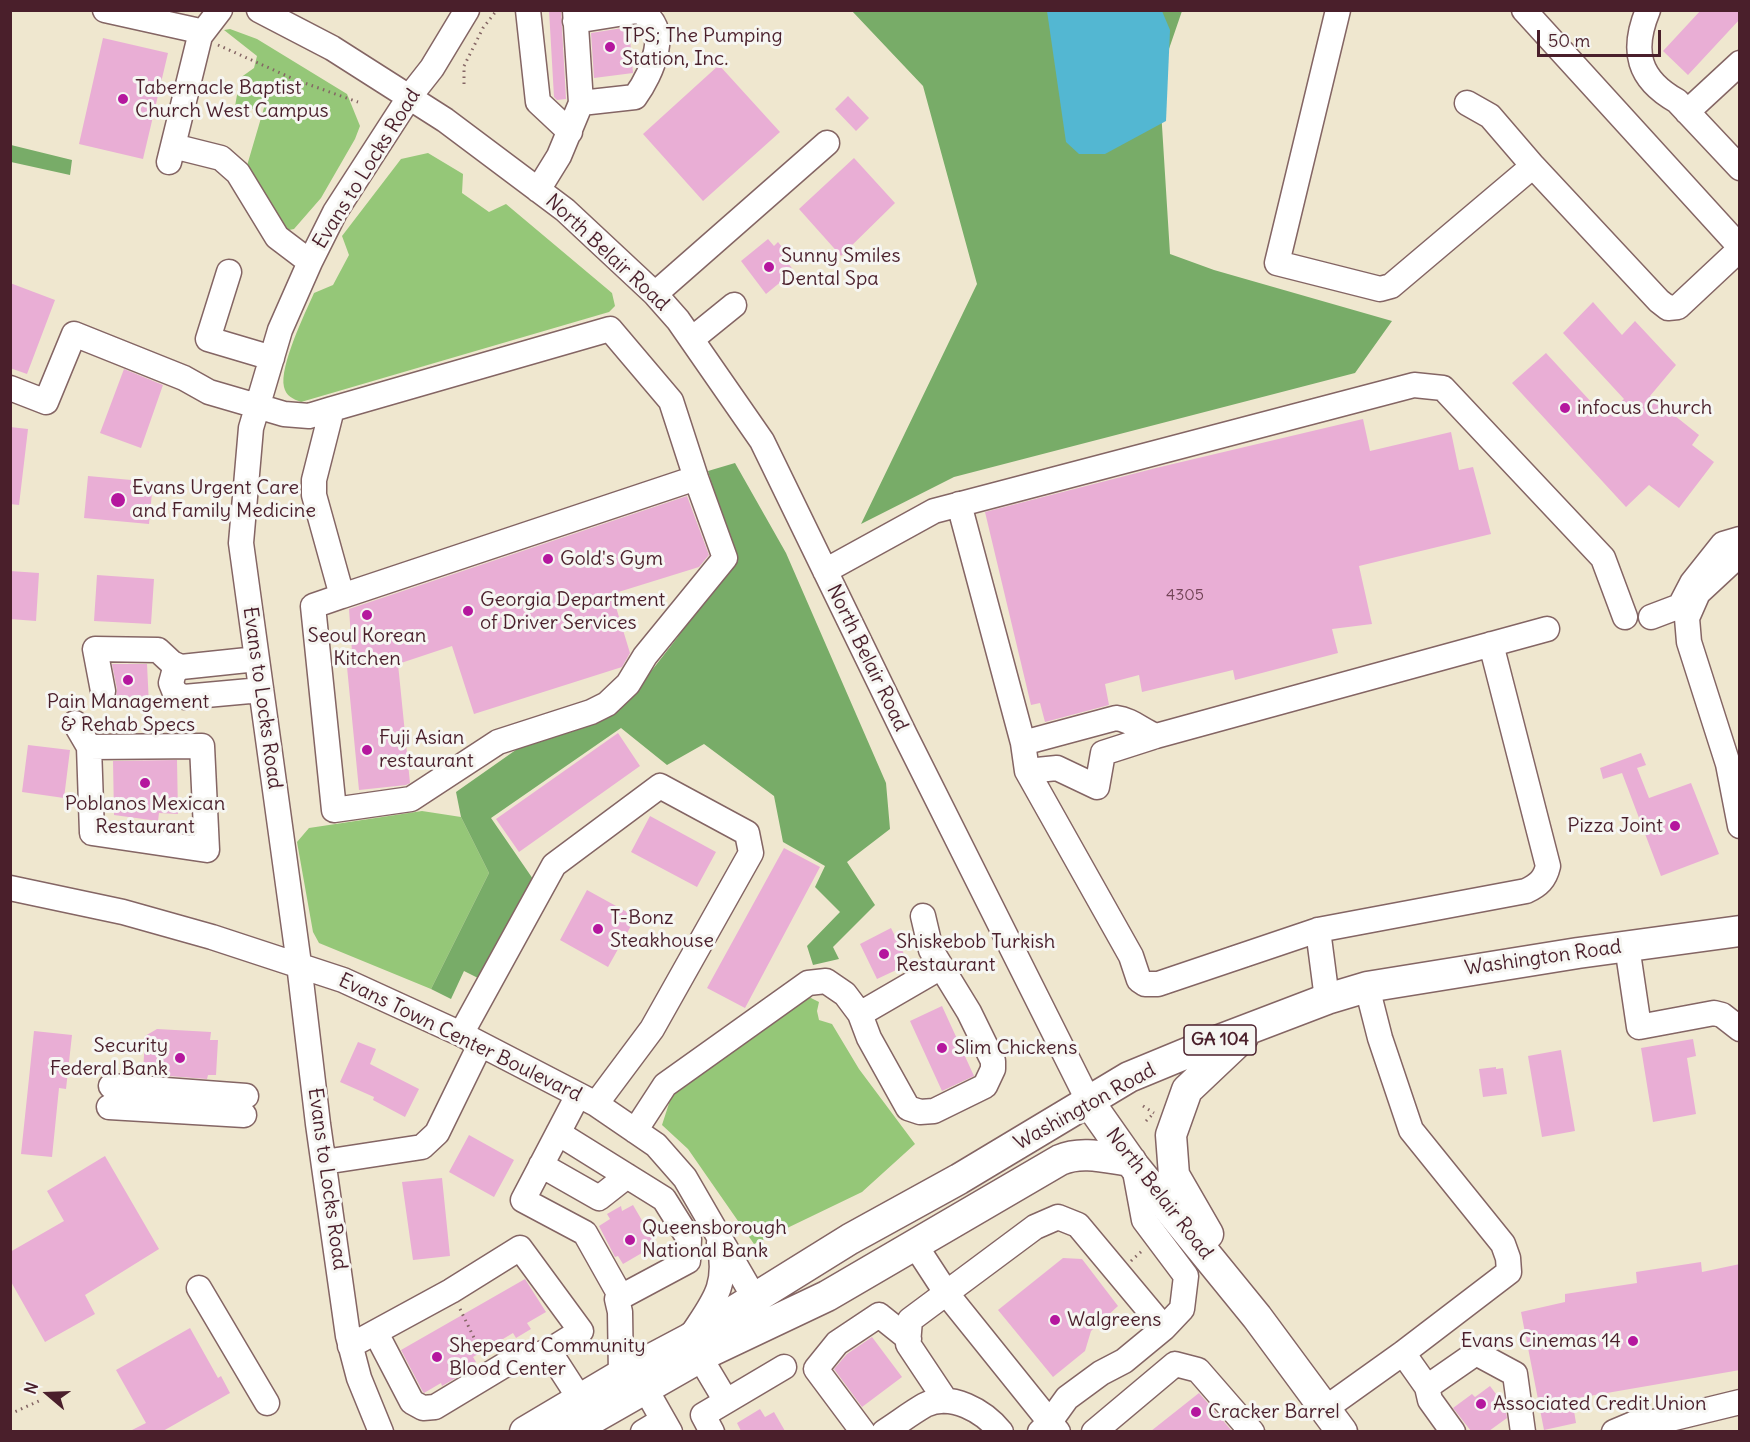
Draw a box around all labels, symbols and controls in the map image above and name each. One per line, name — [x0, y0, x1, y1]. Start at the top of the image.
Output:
scale bar — [1540, 18, 1664, 56]
place label: TPS; The Pumping Station, Inc. — [622, 24, 783, 71]
text: 50 m — [1548, 29, 1590, 52]
marker: TPS; The Pumping Station, Inc. — [603, 40, 617, 54]
place label: Tabernacle Baptist Church West Campus — [135, 76, 329, 123]
street label: Evans to Locks Road — [308, 85, 426, 253]
marker: Tabernacle Baptist Church West Campus — [116, 92, 130, 106]
street label: North Belair Road — [540, 190, 674, 316]
place label: Sunny Smiles Dental Spa — [781, 244, 900, 291]
marker: Sunny Smiles Dental Spa — [762, 260, 776, 274]
place label: infocus Church — [1577, 396, 1712, 420]
marker: infocus Church — [1558, 401, 1572, 415]
place label: Evans Urgent Care and Family Medicine — [132, 476, 316, 523]
marker: Evans Urgent Care and Family Medicine — [109, 491, 127, 509]
place label: Gold's Gym — [560, 547, 663, 571]
marker: Gold's Gym — [541, 552, 555, 566]
street label: North Belair Road — [821, 581, 913, 735]
house number: 4305 — [1166, 585, 1204, 605]
place label: Georgia Department of Driver Services — [480, 588, 665, 635]
marker: Georgia Department of Driver Services — [461, 604, 475, 618]
street label: Evans to Locks Road — [237, 605, 287, 791]
marker: Seoul Korean Kitchen — [360, 608, 374, 622]
place label: Seoul Korean Kitchen — [308, 624, 426, 671]
marker: Pain Management & Rehab Specs — [121, 673, 135, 687]
place label: Pain Management & Rehab Specs — [47, 690, 209, 737]
place label: Fuji Asian restaurant — [379, 726, 474, 773]
marker: Fuji Asian restaurant — [360, 743, 374, 757]
marker: Poblanos Mexican Restaurant — [138, 776, 152, 790]
place label: Poblanos Mexican Restaurant — [65, 792, 225, 839]
place label: Pizza Joint — [1567, 814, 1663, 838]
marker: Pizza Joint — [1668, 819, 1682, 833]
place label: T-Bonz Steakhouse — [610, 906, 714, 953]
marker: T-Bonz Steakhouse — [591, 922, 605, 936]
place label: Shiskebob Turkish Restaurant — [896, 930, 1055, 977]
street label: Washington Road — [1463, 935, 1623, 981]
marker: Shiskebob Turkish Restaurant — [877, 947, 891, 961]
street label: Evans Town Center Boulevard — [335, 969, 585, 1107]
road number: GA 104 — [1184, 1025, 1256, 1055]
place label: Security Federal Bank — [50, 1034, 168, 1081]
place label: Slim Chickens — [954, 1036, 1077, 1060]
marker: Slim Chickens — [935, 1041, 949, 1055]
marker: Security Federal Bank — [173, 1051, 187, 1065]
street label: Washington Road — [1010, 1058, 1160, 1156]
street label: Evans to Locks Road — [302, 1086, 352, 1272]
street label: North Belair Road — [1100, 1124, 1218, 1264]
place label: Queensborough National Bank — [642, 1216, 787, 1263]
marker: Queensborough National Bank — [623, 1233, 637, 1247]
place label: Walgreens — [1067, 1308, 1161, 1332]
marker: Walgreens — [1048, 1313, 1062, 1327]
place label: Evans Cinemas 14 — [1461, 1329, 1621, 1353]
place label: Shepeard Community Blood Center — [449, 1334, 646, 1381]
marker: Evans Cinemas 14 — [1626, 1334, 1640, 1348]
marker: Shepeard Community Blood Center — [430, 1350, 444, 1364]
north arrow — [18, 1364, 78, 1424]
text: N — [20, 1380, 42, 1397]
place label: Associated Credit Union — [1493, 1392, 1707, 1416]
marker: Associated Credit Union — [1474, 1397, 1488, 1411]
place label: Cracker Barrel — [1208, 1400, 1340, 1424]
marker: Cracker Barrel — [1189, 1405, 1203, 1419]

